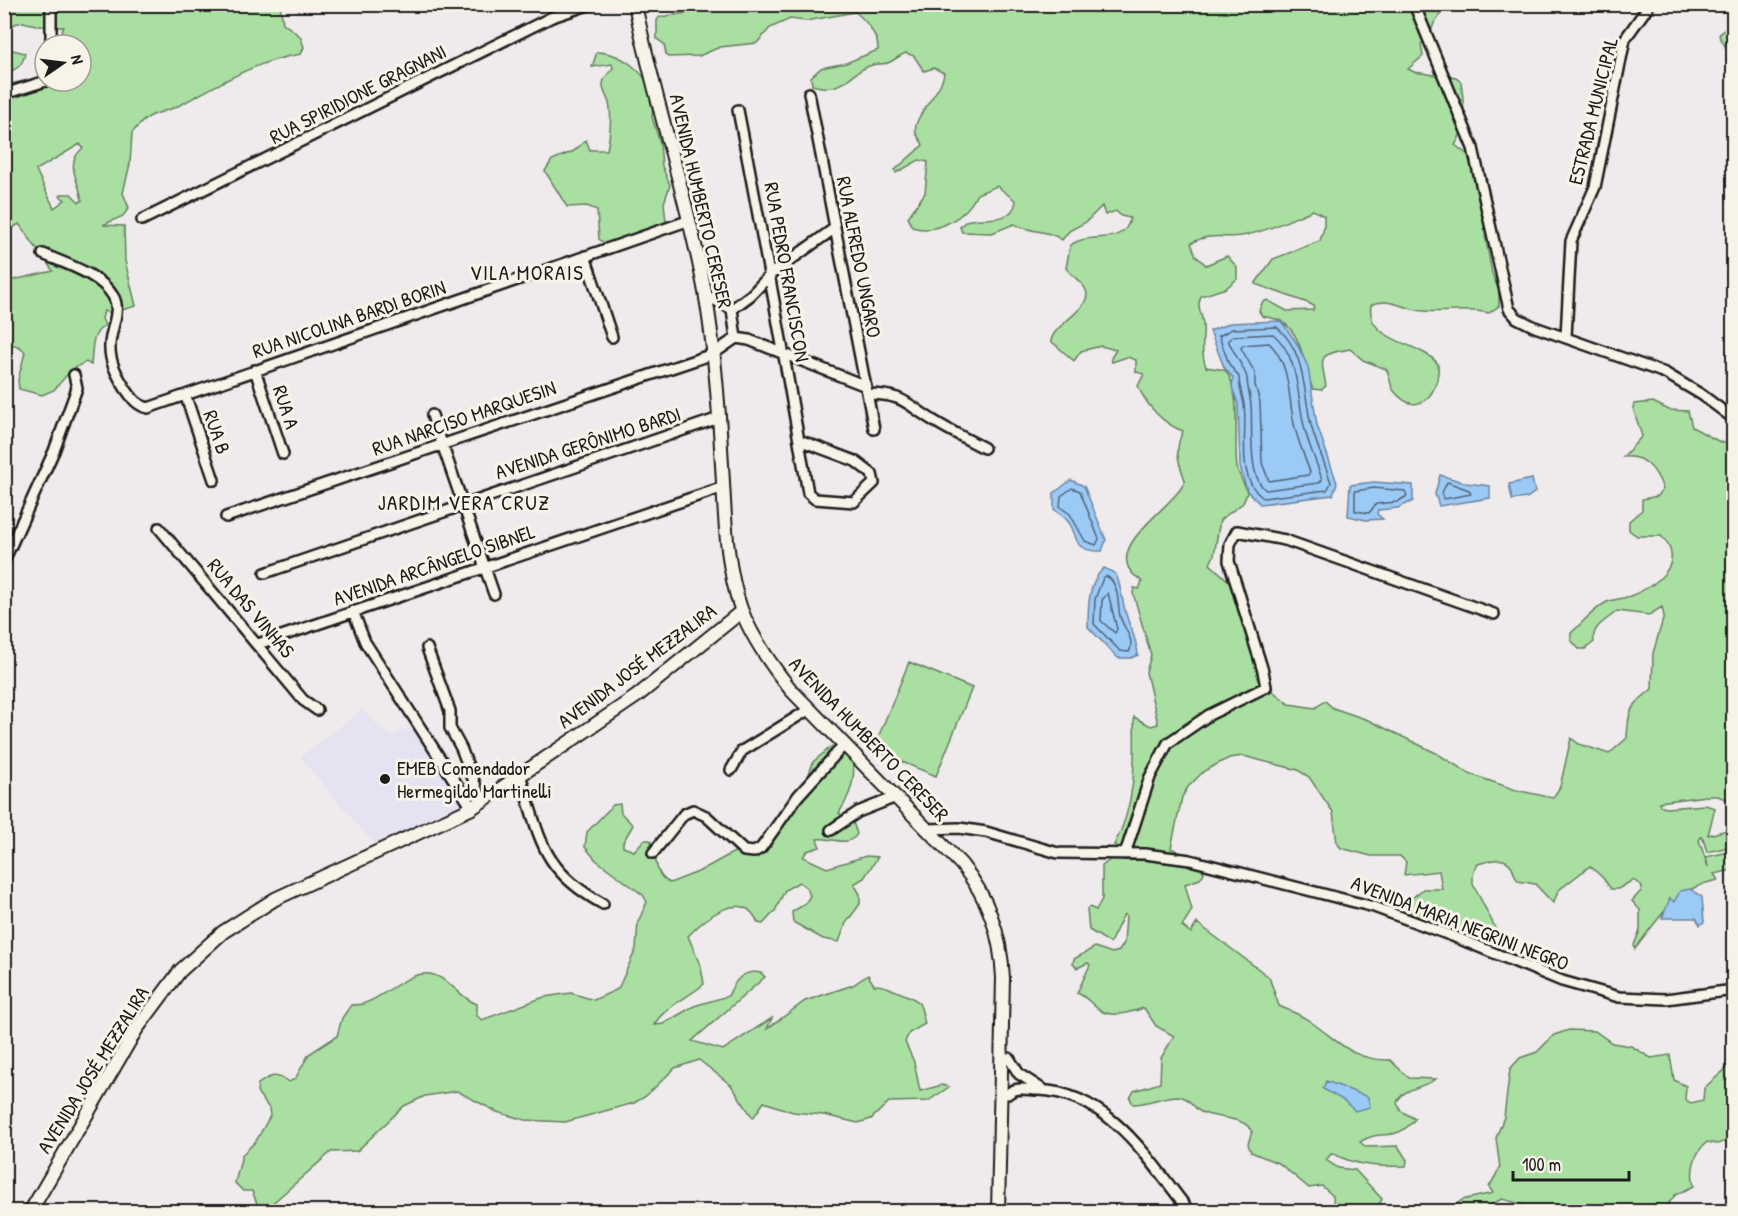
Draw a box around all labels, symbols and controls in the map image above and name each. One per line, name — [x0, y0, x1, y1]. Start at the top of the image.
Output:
north arrow — [33, 33, 93, 93]
street label: ESTRADA MUNICIPAL — [1561, 34, 1624, 187]
street label: RUA SPIRIDIONE GRAGNANI — [265, 37, 451, 150]
text: N — [66, 53, 89, 67]
street label: AVENIDA HUMBERTO CERESER — [664, 91, 739, 311]
street label: RUA ALFREDO UNGARO — [831, 174, 888, 340]
street label: RUA PEDRO FRANCISCON — [758, 180, 817, 364]
district label: VILA MORAIS — [470, 258, 584, 287]
street label: RUA NICOLINA BARDI BORIN — [249, 273, 449, 364]
street label: RUA NARCISO MARQUESIN — [368, 373, 559, 462]
street label: RUA A — [267, 382, 306, 432]
street label: AVENIDA GERÔNIMO BARDI — [492, 400, 684, 485]
street label: RUA B — [197, 406, 237, 457]
district label: JARDIM VERA CRUZ — [378, 488, 550, 517]
street label: AVENIDA ARCÂNGELO SIBNEL — [329, 517, 538, 612]
street label: RUA DAS VINHAS — [202, 552, 301, 663]
street label: AVENIDA JOSÉ MEZZALIRA — [552, 597, 722, 734]
street label: AVENIDA HUMBERTO CERESER — [783, 650, 955, 827]
place label: EMEB Comendador Hermegildo Martinelli — [397, 754, 552, 804]
marker: EMEB Comendador Hermegildo Martinelli — [378, 772, 392, 786]
street label: AVENIDA MARIA NEGRINI NEGRO — [1348, 869, 1573, 977]
street label: AVENIDA JOSÉ MEZZALIRA — [30, 981, 155, 1158]
scale bar — [1513, 1144, 1628, 1182]
text: 100 m — [1522, 1152, 1561, 1177]

